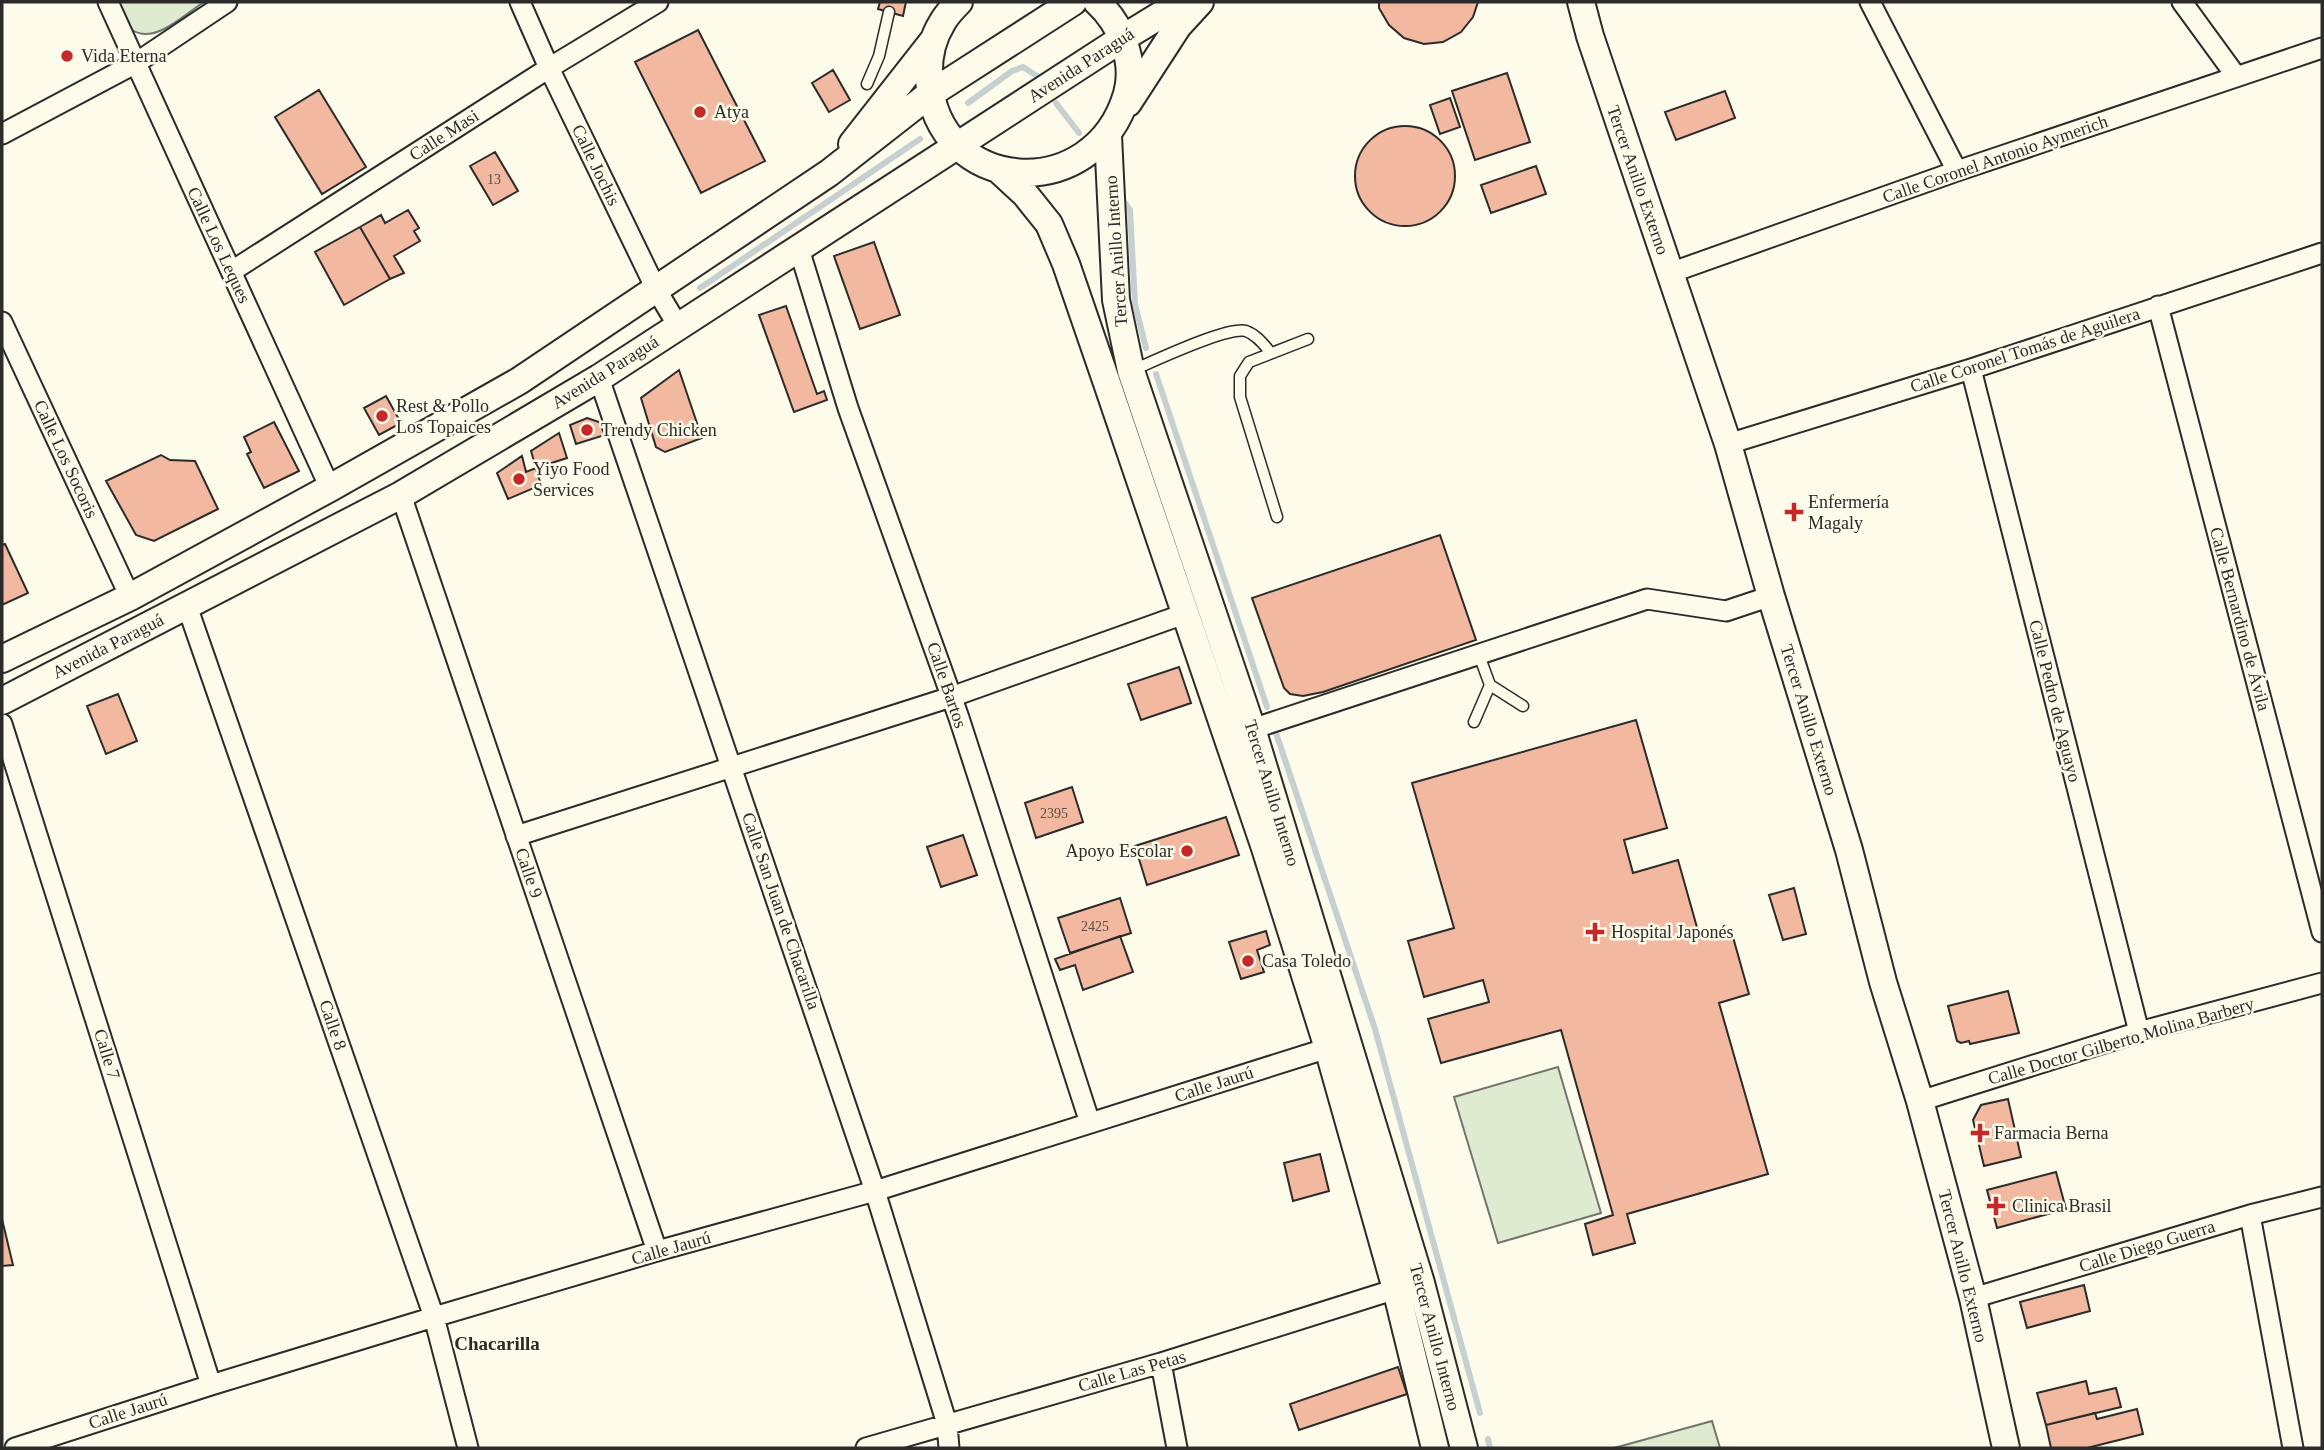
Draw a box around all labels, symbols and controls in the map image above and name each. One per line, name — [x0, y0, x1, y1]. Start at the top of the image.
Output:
street label: Avenida Paraguá — [1024, 23, 1138, 107]
place label: Vida Eterna — [81, 46, 166, 66]
marker: Vida Eterna — [59, 48, 75, 64]
place label: Atya — [714, 102, 749, 122]
street label: Tercer Anillo Externo — [1603, 103, 1673, 257]
marker: Atya — [692, 104, 708, 120]
street label: Calle Masi — [406, 105, 482, 165]
street label: Calle Coronel Antonio Aymerich — [1880, 111, 2110, 207]
street label: Calle Jochis — [568, 121, 624, 209]
house number: 13 — [487, 172, 501, 187]
street label: Tercer Anillo Interno — [1101, 175, 1131, 327]
street label: Calle Los Leques — [183, 184, 255, 306]
street label: Calle Coronel Tomás de Aguilera — [1908, 303, 2142, 397]
street label: Avenida Paraguá — [548, 331, 662, 413]
place label: Rest & Pollo Los Topaices — [396, 396, 491, 437]
street label: Calle Los Socoris — [30, 397, 102, 521]
marker: Rest & Pollo Los Topaices — [374, 408, 390, 424]
place label: Trendy Chicken — [601, 420, 717, 440]
marker: Trendy Chicken — [579, 422, 595, 438]
place label: Yiyo Food Services — [533, 459, 610, 500]
marker: Yiyo Food Services — [511, 471, 527, 487]
place label: Enfermería Magaly — [1808, 492, 1889, 533]
marker: Enfermería Magaly — [1786, 504, 1802, 520]
street label: Calle Bernardino de Ávila — [2206, 525, 2275, 713]
street label: Avenida Paraguá — [49, 609, 167, 683]
street label: Calle Pedro de Aguayo — [2025, 618, 2085, 784]
street label: Calle Bartos — [923, 639, 971, 731]
street label: Tercer Anillo Externo — [1777, 642, 1841, 798]
street label: Tercer Anillo Interno — [1240, 718, 1304, 868]
house number: 2395 — [1040, 806, 1068, 821]
street label: Calle San Juan de Chacarilla — [738, 810, 824, 1012]
place label: Apoyo Escolar — [1066, 841, 1173, 861]
marker: Apoyo Escolar — [1179, 843, 1195, 859]
street label: Calle 9 — [511, 845, 547, 901]
house number: 2425 — [1081, 919, 1109, 934]
marker: Hospital Japonés — [1585, 922, 1605, 942]
place label: Hospital Japonés — [1611, 922, 1733, 942]
place label: Casa Toledo — [1262, 951, 1351, 971]
marker: Casa Toledo — [1240, 953, 1256, 969]
street label: Calle Doctor Gilberto Molina Barbery — [1986, 993, 2256, 1089]
street label: Calle 8 — [315, 997, 351, 1053]
street label: Calle 7 — [90, 1026, 124, 1082]
street label: Calle Jaurú — [1172, 1062, 1256, 1106]
place label: Farmacia Berna — [1994, 1123, 2108, 1143]
marker: Farmacia Berna — [1972, 1125, 1988, 1141]
street label: Tercer Anillo Externo — [1934, 1188, 1992, 1344]
marker: Clinica Brasil — [1986, 1196, 2006, 1216]
place label: Clinica Brasil — [2012, 1196, 2111, 1216]
street label: Calle Diego Guerra — [2077, 1216, 2217, 1276]
street label: Calle Jaurú — [629, 1227, 713, 1269]
street label: Tercer Anillo Interno — [1406, 1261, 1464, 1413]
district label: Chacarilla — [454, 1333, 540, 1354]
street label: Calle Las Petas — [1076, 1346, 1188, 1396]
street label: Calle Jaurú — [86, 1389, 170, 1433]

